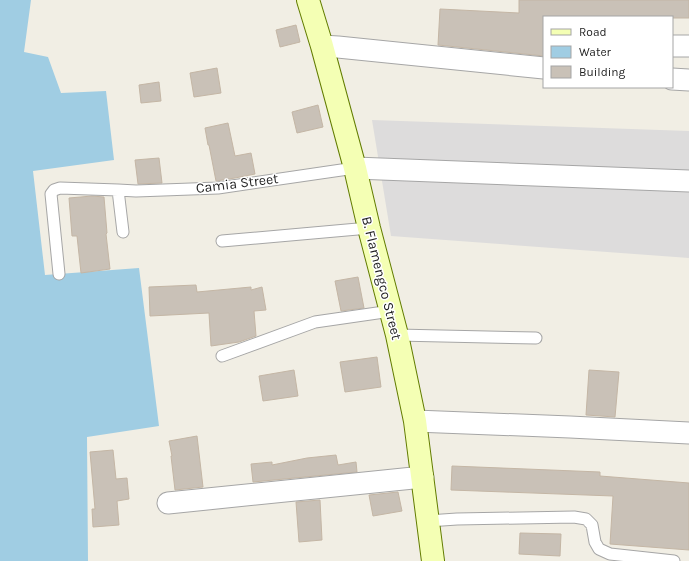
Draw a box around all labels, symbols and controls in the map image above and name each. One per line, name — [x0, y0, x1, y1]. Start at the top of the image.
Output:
legend — [543, 16, 673, 88]
text: Road — [579, 25, 607, 39]
text: Water — [579, 45, 612, 59]
text: Building — [579, 65, 626, 79]
street label: Camia Street — [195, 170, 279, 197]
street label: B. Flamengco Street — [358, 215, 405, 342]

